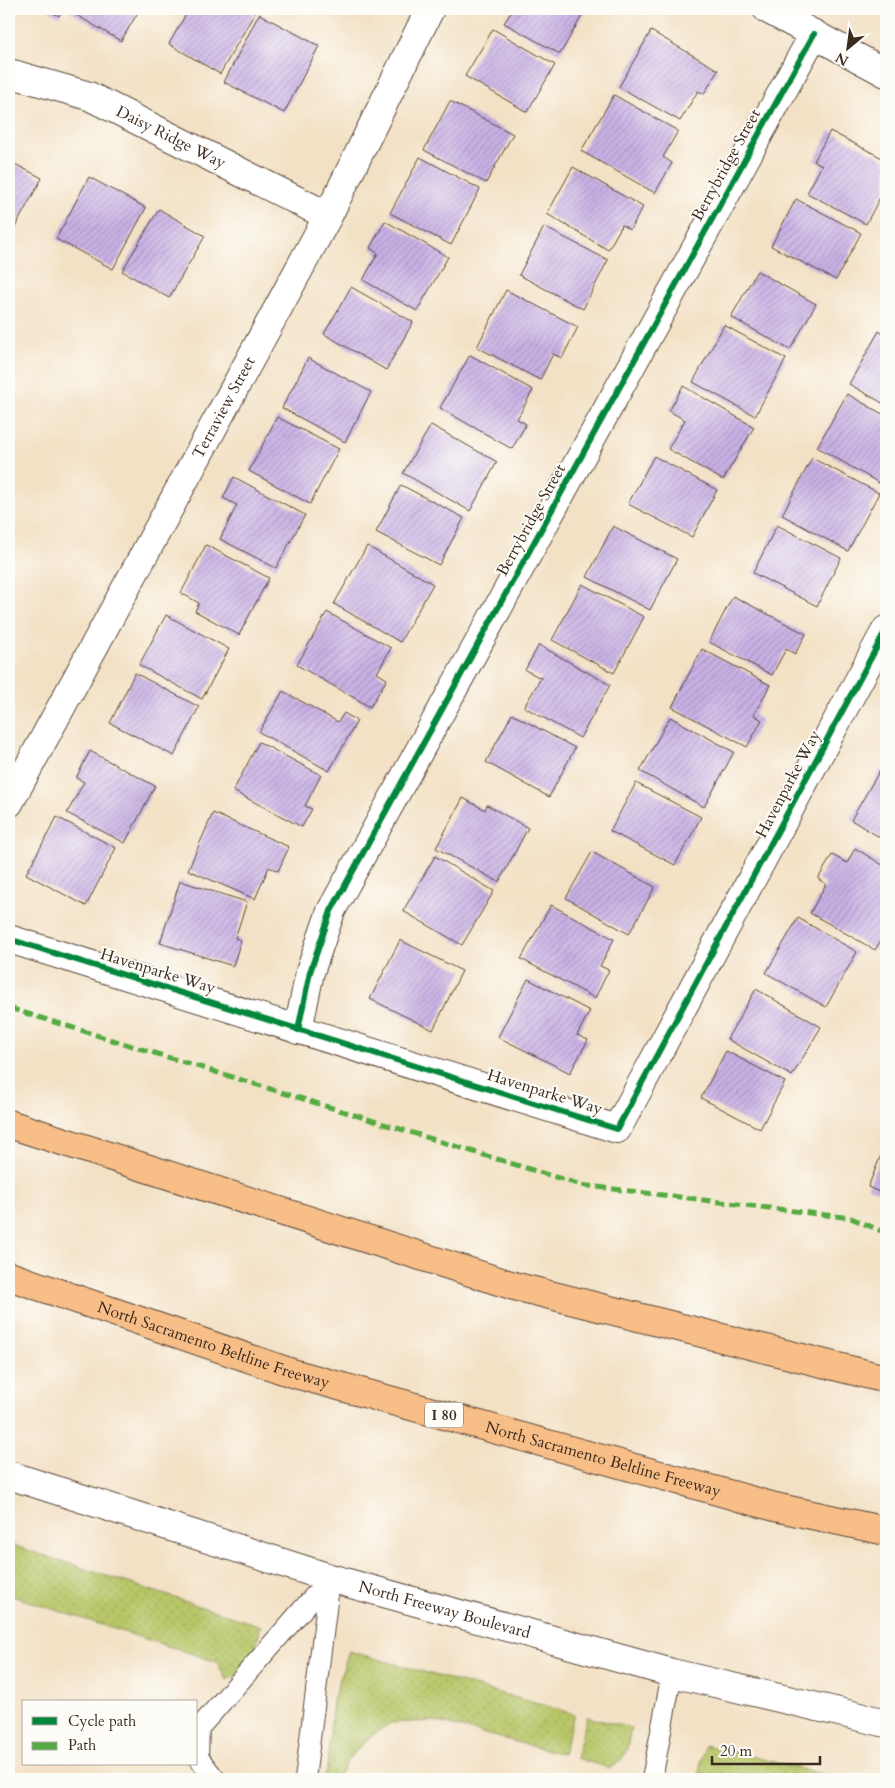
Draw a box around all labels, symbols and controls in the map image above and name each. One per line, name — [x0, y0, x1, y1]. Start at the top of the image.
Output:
north arrow — [822, 22, 872, 72]
text: N — [832, 48, 852, 70]
street label: Daisy Ridge Way — [112, 100, 230, 174]
street label: Berrybridge Street — [686, 105, 766, 225]
street label: Terraview Street — [187, 353, 261, 463]
street label: Berrybridge Street — [491, 460, 571, 580]
street label: Havenparke Way — [750, 726, 826, 842]
street label: Havenparke Way — [98, 943, 219, 999]
street label: Havenparke Way — [485, 1064, 606, 1120]
street label: North Sacramento Beltline Freeway — [95, 1296, 333, 1394]
road number: I 80 — [425, 1402, 463, 1428]
street label: North Sacramento Beltline Freeway — [483, 1416, 724, 1503]
street label: North Freeway Boulevard — [356, 1575, 533, 1644]
legend — [22, 1700, 198, 1766]
text: Cycle path — [68, 1711, 137, 1731]
scale bar — [712, 1733, 820, 1765]
text: Path — [68, 1735, 97, 1755]
text: 20 m — [720, 1741, 752, 1761]

